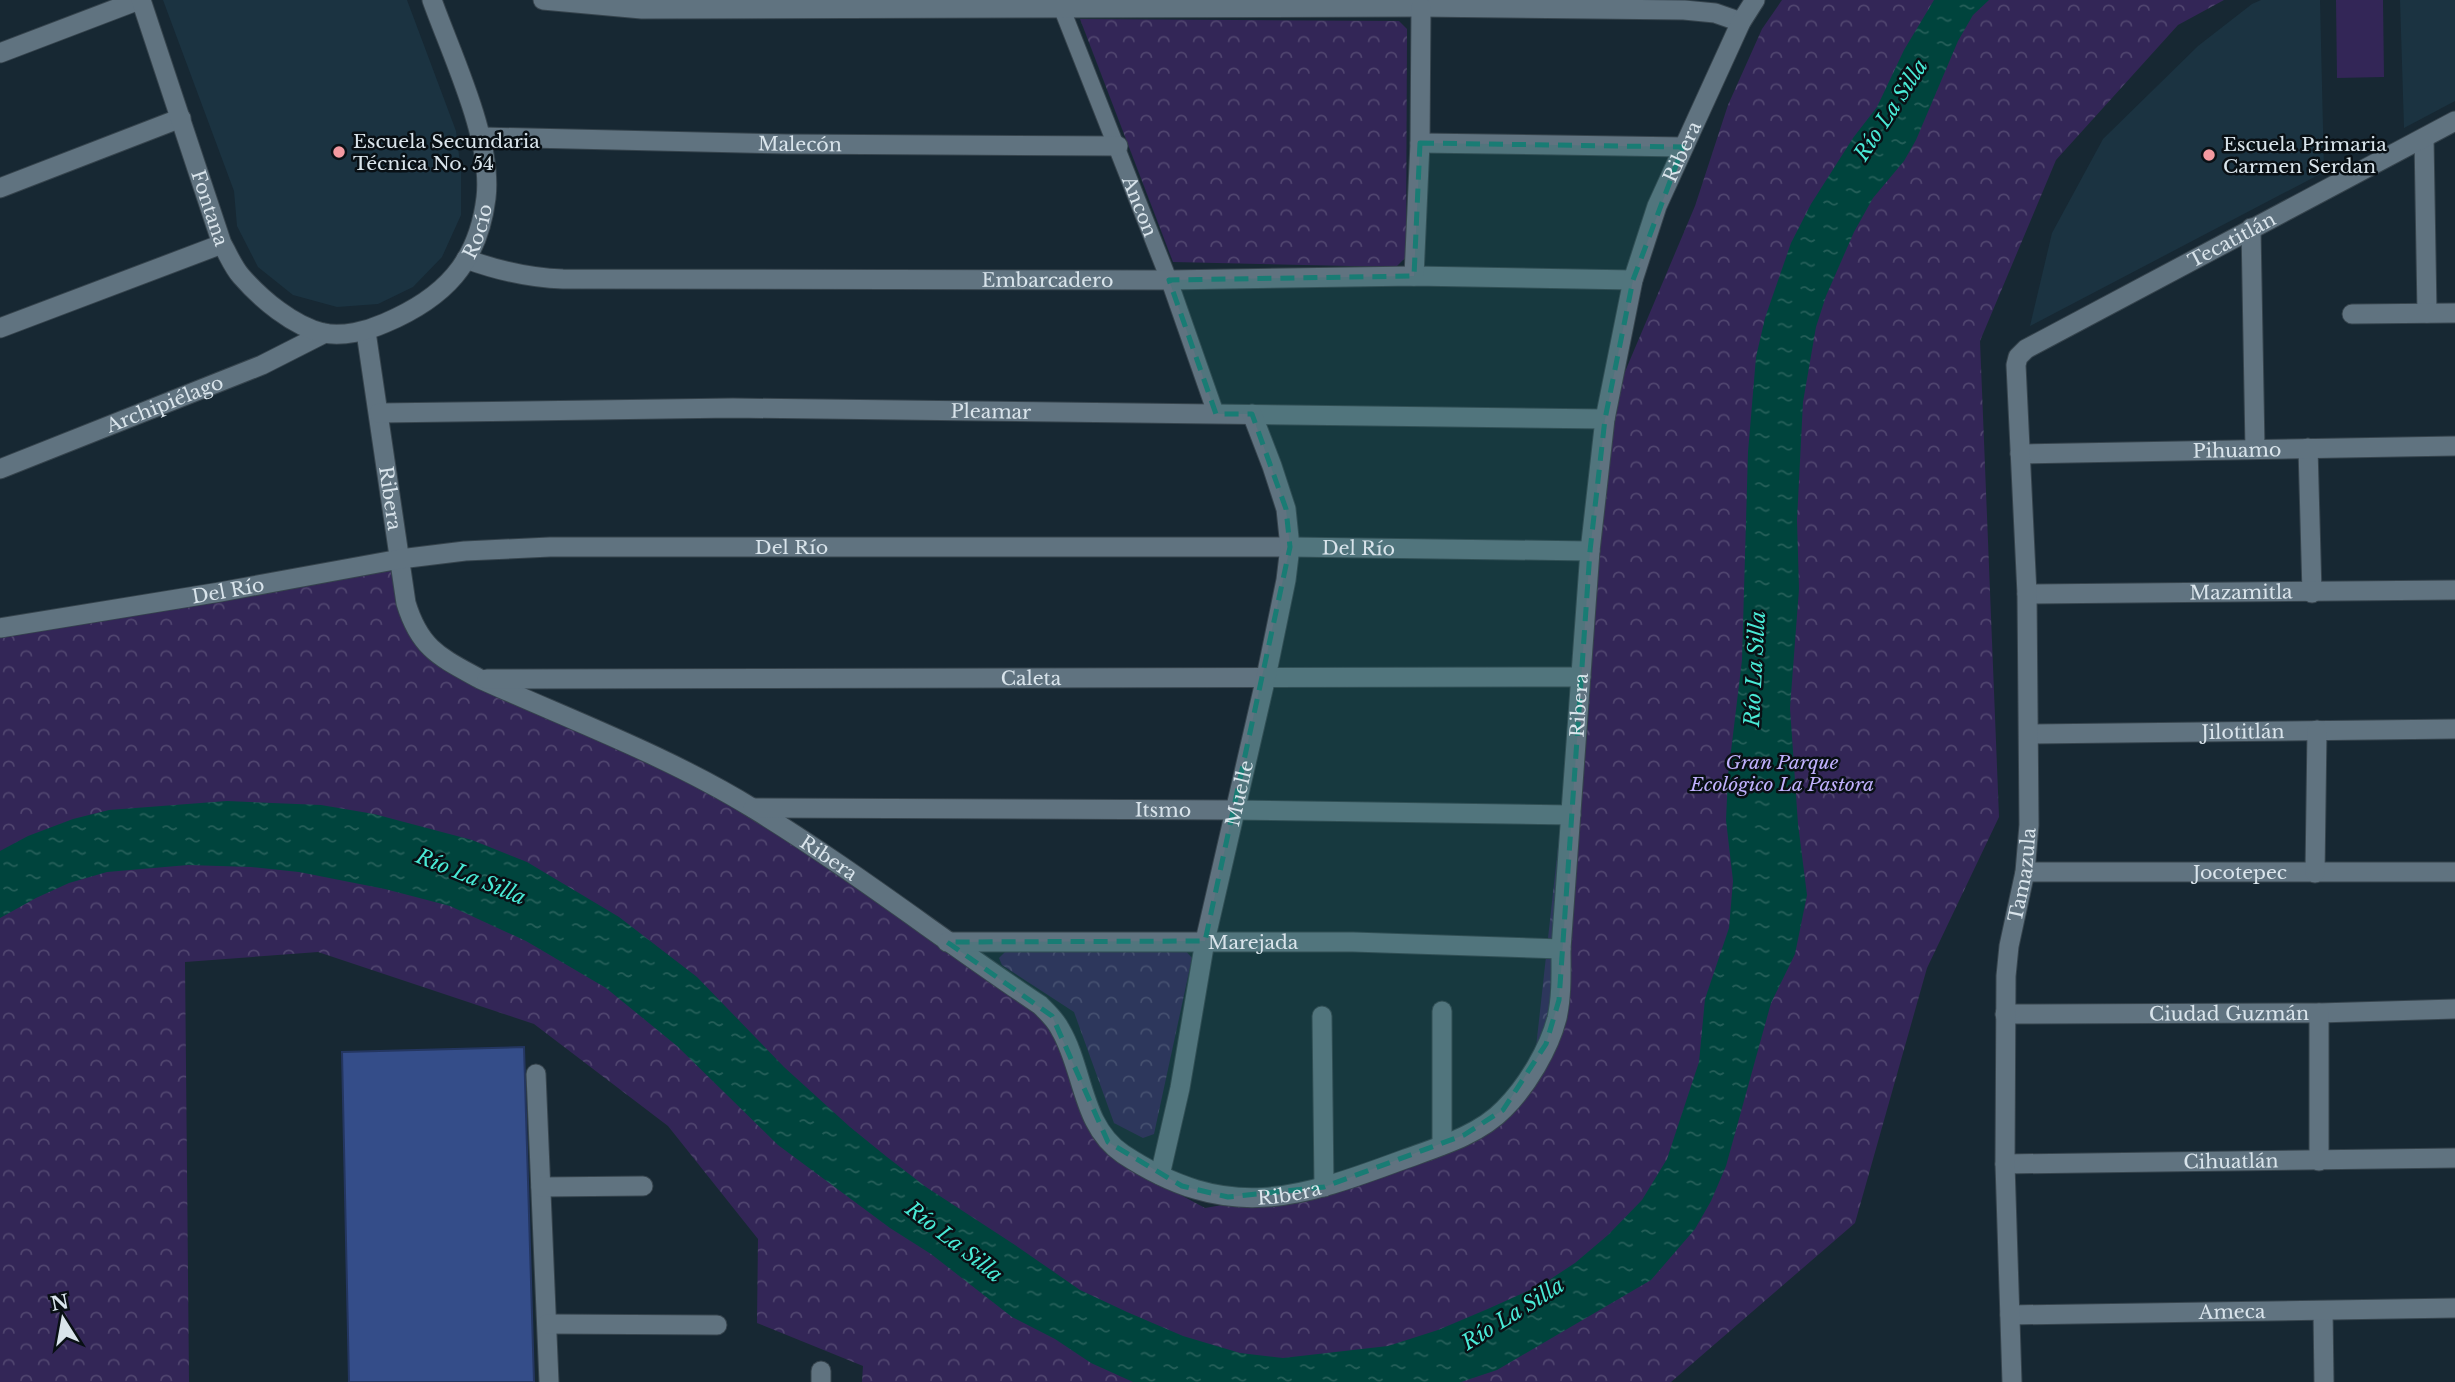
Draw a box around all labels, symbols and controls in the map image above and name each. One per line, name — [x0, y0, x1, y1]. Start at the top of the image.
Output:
water label: Río La Silla — [1848, 54, 1934, 167]
street label: Ribera — [1659, 117, 1706, 186]
place label: Escuela Secundaria Técnica No. 54 — [353, 130, 540, 175]
street label: Malecón — [758, 132, 842, 156]
place label: Escuela Primaria Carmen Serdan — [2223, 133, 2387, 178]
marker: Escuela Secundaria Técnica No. 54 — [331, 144, 347, 160]
marker: Escuela Primaria Carmen Serdan — [2201, 147, 2217, 163]
street label: Fontana — [186, 167, 233, 249]
street label: Ancon — [1117, 172, 1162, 240]
street label: Rocío — [458, 202, 497, 263]
street label: Tecatitlán — [2184, 208, 2280, 273]
street label: Embarcadero — [982, 269, 1113, 292]
street label: Archipiélago — [102, 371, 227, 438]
street label: Pleamar — [950, 400, 1031, 424]
street label: Pihuamo — [2192, 438, 2282, 463]
street label: Ribera — [374, 465, 406, 532]
street label: Del Río — [755, 536, 828, 559]
street label: Del Río — [1322, 536, 1395, 560]
street label: Del Río — [190, 573, 266, 608]
street label: Mazamitla — [2189, 581, 2293, 604]
water label: Río La Silla — [1739, 610, 1771, 729]
street label: Caleta — [1001, 667, 1062, 690]
street label: Ribera — [1565, 672, 1593, 738]
street label: Jilotitlán — [2198, 720, 2285, 744]
park label: Gran Parque Ecológico La Pastora — [1689, 751, 1874, 796]
street label: Muelle — [1221, 758, 1258, 829]
street label: Itsmo — [1135, 799, 1191, 822]
street label: Tamazula — [2004, 826, 2041, 924]
street label: Ribera — [796, 831, 862, 886]
water label: Río La Silla — [411, 843, 530, 911]
street label: Jocotepec — [2190, 861, 2287, 884]
street label: Marejada — [1208, 931, 1299, 954]
street label: Ciudad Guzmán — [2149, 1002, 2309, 1026]
street label: Cihuatlán — [2183, 1149, 2279, 1174]
street label: Ribera — [1257, 1177, 1324, 1210]
water label: Río La Silla — [899, 1195, 1008, 1288]
water label: Río La Silla — [1456, 1272, 1569, 1356]
north arrow — [28, 1284, 98, 1354]
text: N — [49, 1290, 71, 1316]
street label: Ameca — [2197, 1300, 2266, 1324]

